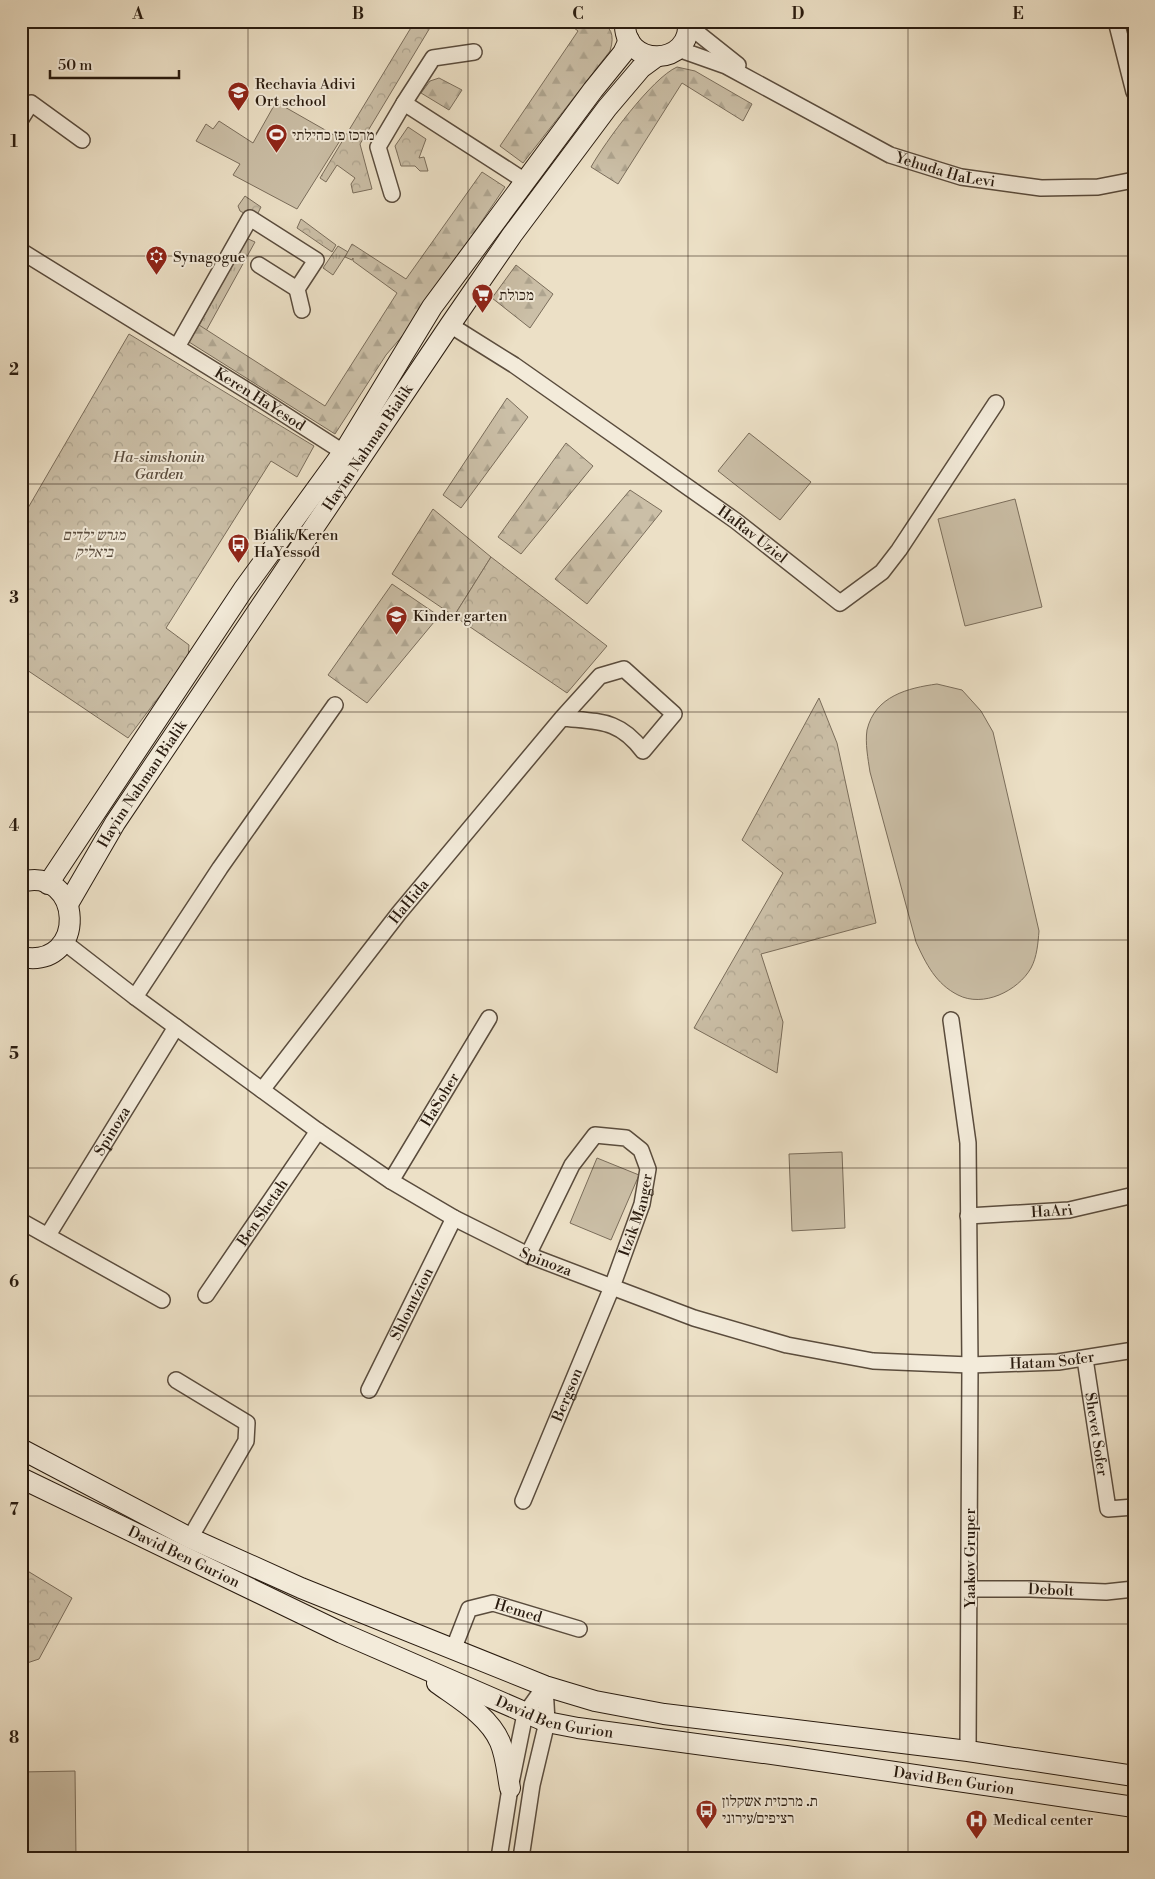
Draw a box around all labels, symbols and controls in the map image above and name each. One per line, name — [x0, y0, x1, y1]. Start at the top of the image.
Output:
text: A — [131, 4, 144, 24]
text: B — [352, 4, 364, 24]
text: C — [572, 4, 584, 24]
text: D — [792, 4, 805, 24]
text: E — [1012, 4, 1024, 24]
scale bar — [50, 48, 179, 80]
text: 50 m — [58, 56, 92, 75]
place label: Rechavia Adivi Ort school — [255, 75, 356, 111]
school or university icon: Rechavia Adivi Ort school — [227, 81, 251, 112]
sports icon: מרכז פז כהילתי — [264, 123, 288, 154]
place label: מרכז פז כהילתי — [292, 126, 375, 145]
text: 1 — [10, 132, 18, 152]
street label: Yehuda HaLevi — [892, 148, 996, 192]
synagogue icon: Synagogue — [145, 245, 169, 276]
place label: Synagogue — [173, 248, 245, 267]
supermarket icon: מכולת — [471, 283, 495, 314]
place label: מכולת — [499, 286, 534, 305]
text: 2 — [9, 360, 19, 380]
street label: Keren HaYesod — [211, 364, 309, 436]
street label: Hayim Nahman Bialik — [319, 380, 418, 515]
park label: Ha-simshonin Garden — [112, 448, 205, 484]
street label: HaRav Uziel — [714, 502, 791, 568]
park label: מגרש ילדים ביאליק — [63, 526, 126, 562]
place label: Bialik/Keren HaYessod — [253, 526, 339, 562]
bus stop icon: Bialik/Keren HaYessod — [226, 532, 250, 563]
text: 3 — [9, 588, 19, 608]
school or university icon: Kinder garten — [385, 604, 409, 635]
place label: Kinder garten — [413, 607, 508, 626]
street label: Hayim Nahman Bialik — [94, 716, 192, 851]
text: 4 — [9, 816, 20, 836]
street label: HaHida — [385, 875, 434, 928]
text: 5 — [9, 1044, 19, 1064]
street label: HaSoher — [417, 1069, 464, 1130]
street label: Spinoza — [90, 1103, 135, 1160]
street label: Itzik Manger — [615, 1172, 657, 1259]
street label: Ben Shetah — [233, 1175, 293, 1251]
street label: HaAri — [1031, 1200, 1075, 1222]
street label: Spinoza — [516, 1243, 575, 1281]
street label: Shlomtzion — [386, 1265, 438, 1344]
text: 6 — [9, 1272, 19, 1292]
street label: Hatam Sofer — [1009, 1347, 1096, 1374]
street label: Bergson — [548, 1365, 587, 1426]
street label: Shevet Sofer — [1080, 1391, 1112, 1478]
text: 7 — [9, 1500, 19, 1520]
street label: Yaakov Gruper — [961, 1508, 980, 1609]
street label: David Ben Gurion — [125, 1522, 243, 1592]
street label: Debolt — [1028, 1580, 1075, 1601]
street label: Hemed — [492, 1595, 545, 1627]
street label: David Ben Gurion — [493, 1692, 614, 1743]
text: 8 — [9, 1728, 19, 1748]
street label: David Ben Gurion — [892, 1763, 1016, 1799]
place label: ת. מרכזית אשקלון רציפים/עירוני — [722, 1792, 818, 1828]
bus stop icon: ת. מרכזית אשקלון רציפים/עירוני — [694, 1798, 718, 1829]
hospital icon: Medical center — [965, 1808, 989, 1839]
place label: Medical center — [993, 1811, 1094, 1830]

